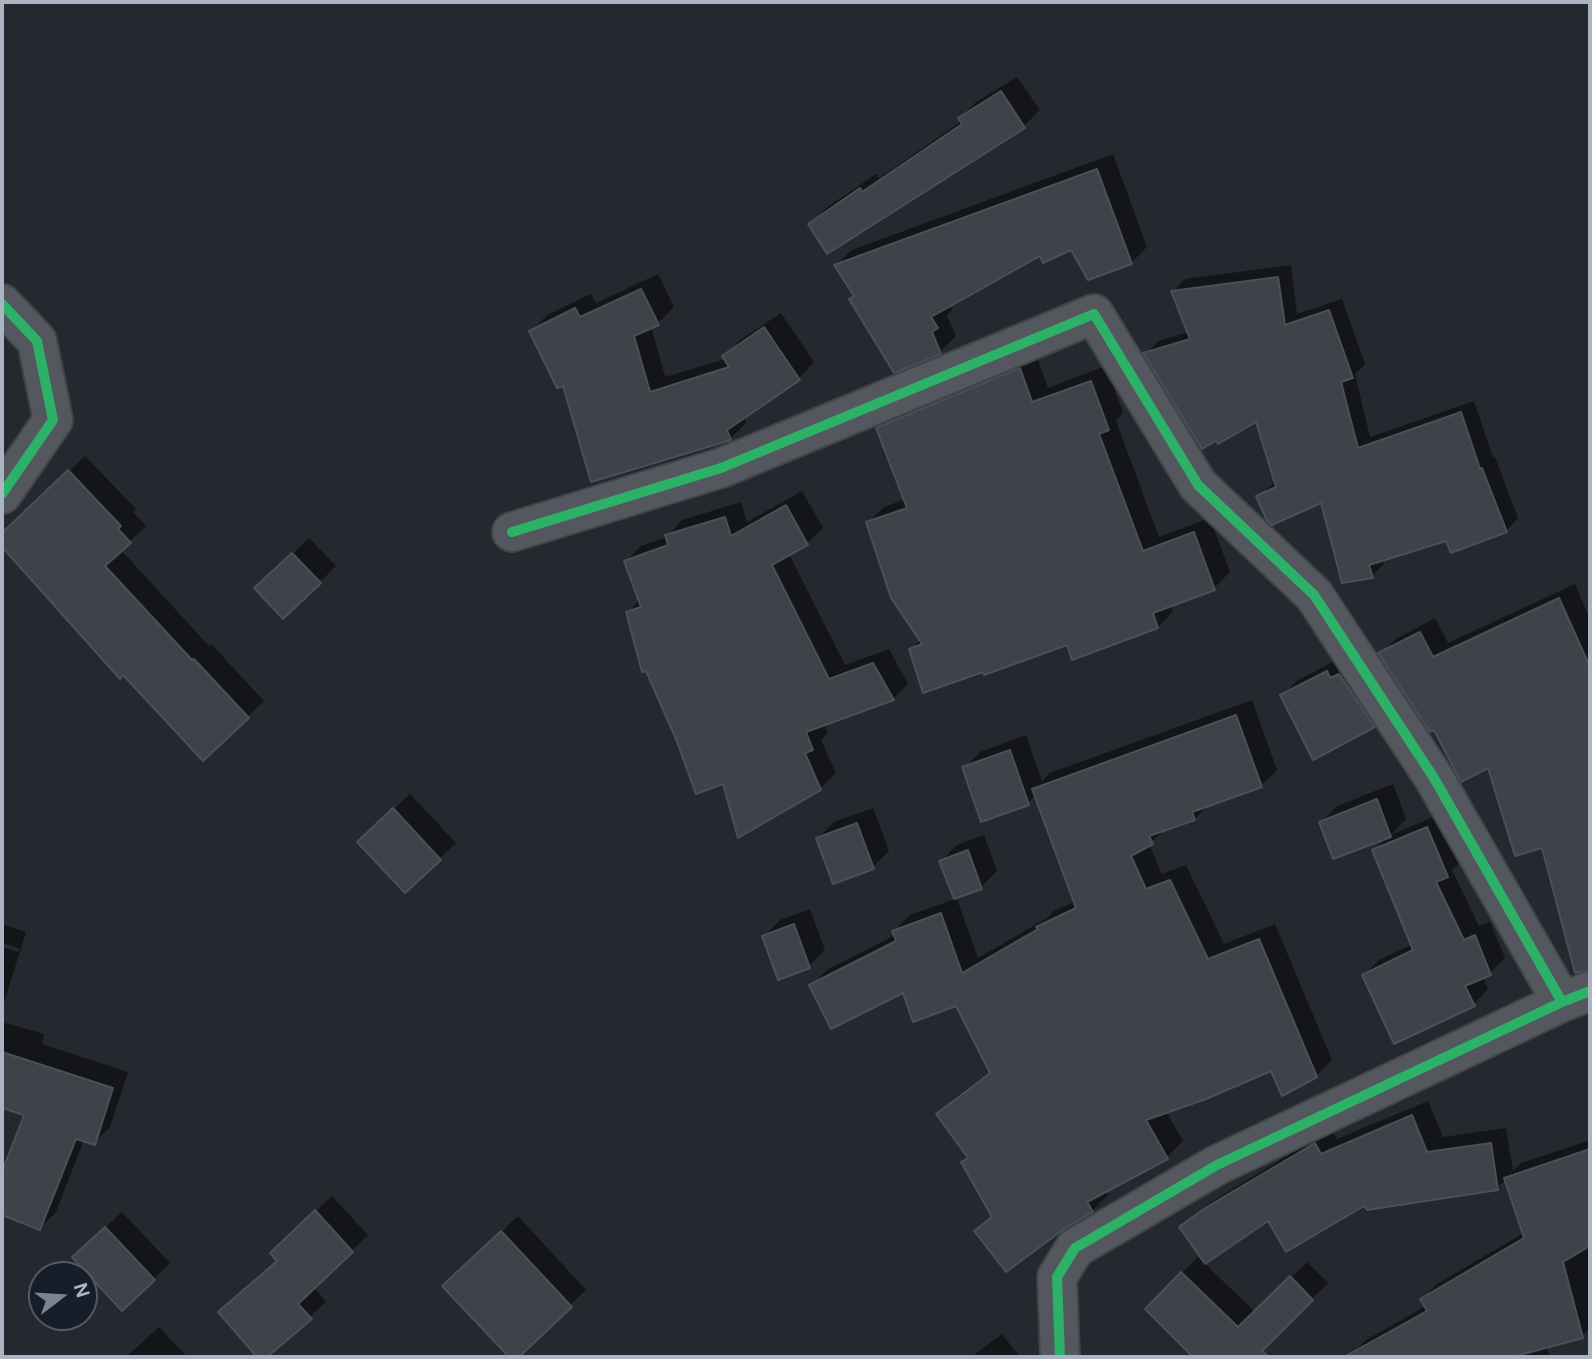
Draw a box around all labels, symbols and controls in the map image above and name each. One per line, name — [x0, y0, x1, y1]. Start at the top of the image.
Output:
north arrow — [28, 1261, 98, 1331]
text: N — [68, 1280, 96, 1301]

